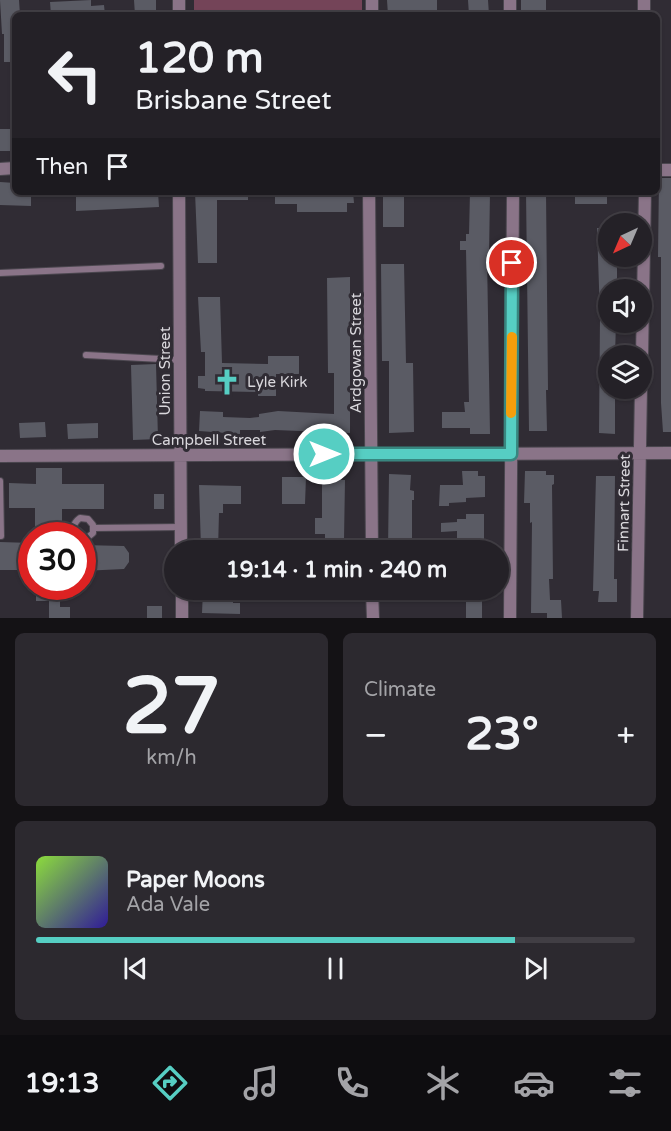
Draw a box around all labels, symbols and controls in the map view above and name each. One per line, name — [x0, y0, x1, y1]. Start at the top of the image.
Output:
text: 120 m — [135, 33, 264, 84]
icon: left — [36, 36, 114, 114]
text: Brisbane Street — [135, 84, 332, 117]
icon: arrive — [101, 150, 134, 183]
text: Then — [36, 154, 89, 180]
north arrow — [598, 213, 652, 267]
map controls — [598, 213, 652, 399]
pin — [486, 237, 537, 288]
icon: arrive — [495, 246, 528, 279]
button: sound — [598, 279, 652, 333]
street label: Ardgowan Street — [347, 292, 365, 413]
street label: Union Street — [156, 326, 174, 416]
button: layers — [598, 345, 652, 399]
church icon: Lyle Kirk — [212, 367, 242, 397]
place label: Lyle Kirk — [247, 373, 308, 391]
position arrow — [292, 422, 356, 486]
street label: Campbell Street — [152, 431, 266, 449]
street label: Finnart Street — [614, 454, 634, 552]
speed limit sign: 30 — [18, 522, 96, 600]
text: 19:14 · 1 min · 240 m — [226, 557, 447, 583]
text: 27 — [123, 660, 220, 754]
text: Climate — [364, 678, 436, 702]
text: 23° — [465, 708, 539, 762]
text: − — [364, 716, 388, 755]
text: + — [616, 716, 635, 755]
text: km/h — [146, 746, 197, 770]
text: Paper Moons — [126, 867, 265, 893]
text: Ada Vale — [126, 893, 210, 917]
icon: previous — [119, 952, 152, 985]
icon: pause — [319, 952, 352, 985]
icon: next — [519, 952, 552, 985]
icon: directions — [149, 1062, 191, 1104]
icon: music — [240, 1062, 282, 1104]
icon: phone — [331, 1062, 373, 1104]
icon: climate — [422, 1062, 464, 1104]
icon: car — [513, 1062, 555, 1104]
icon: filters — [604, 1062, 646, 1104]
text: 19:13 — [25, 1067, 99, 1100]

